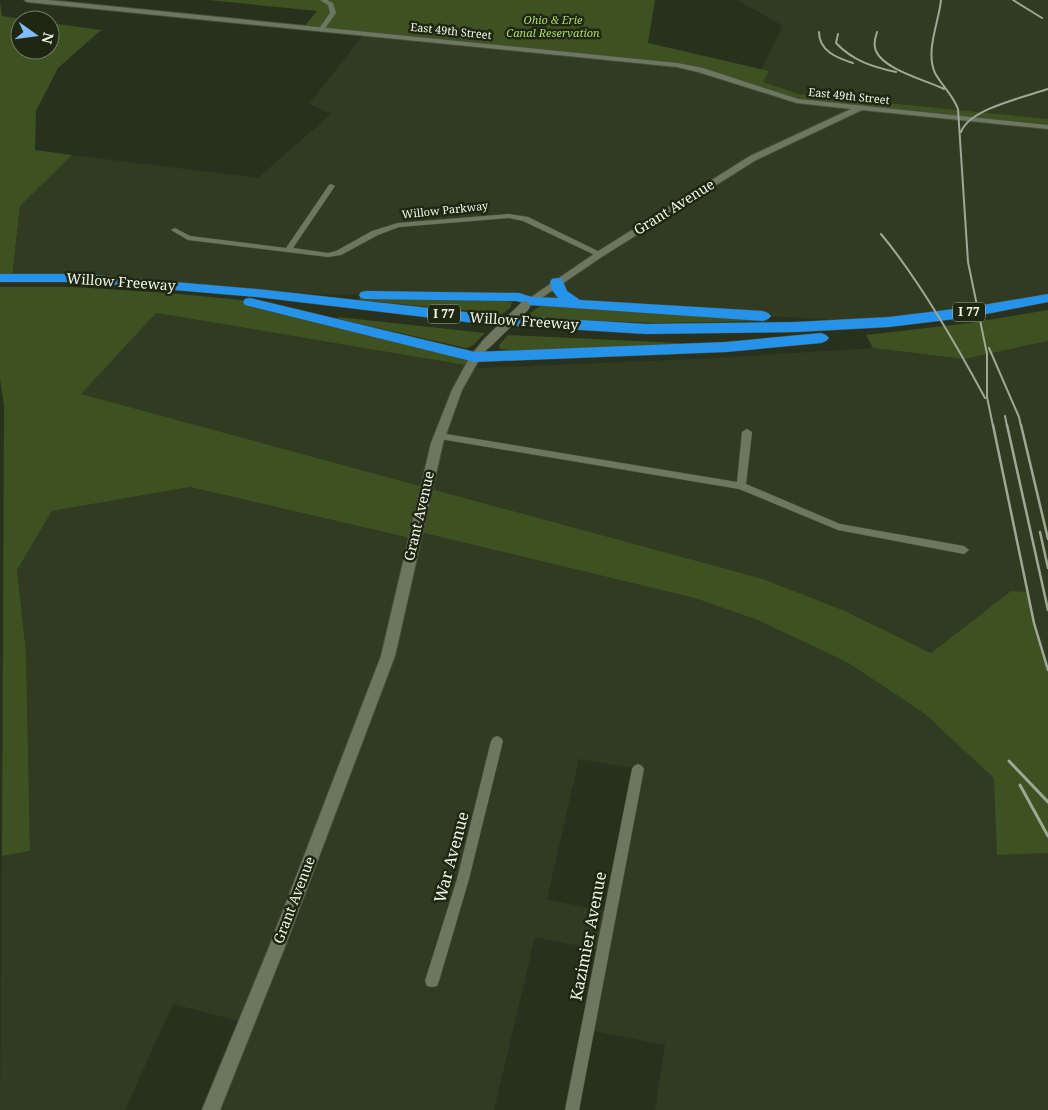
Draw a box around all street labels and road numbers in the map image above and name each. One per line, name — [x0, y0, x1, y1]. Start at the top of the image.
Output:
street label: East 49th Street — [410, 19, 492, 42]
street label: East 49th Street — [808, 84, 890, 107]
street label: Grant Avenue — [630, 174, 718, 239]
street label: Willow Parkway — [401, 197, 490, 221]
street label: Willow Freeway — [66, 268, 176, 295]
road number: I 77 — [953, 302, 985, 322]
road number: I 77 — [428, 304, 460, 324]
street label: Willow Freeway — [469, 307, 579, 334]
street label: Grant Avenue — [399, 469, 438, 563]
street label: War Avenue — [428, 809, 474, 905]
street label: Grant Avenue — [268, 854, 319, 946]
street label: Kazimier Avenue — [565, 870, 611, 1002]

